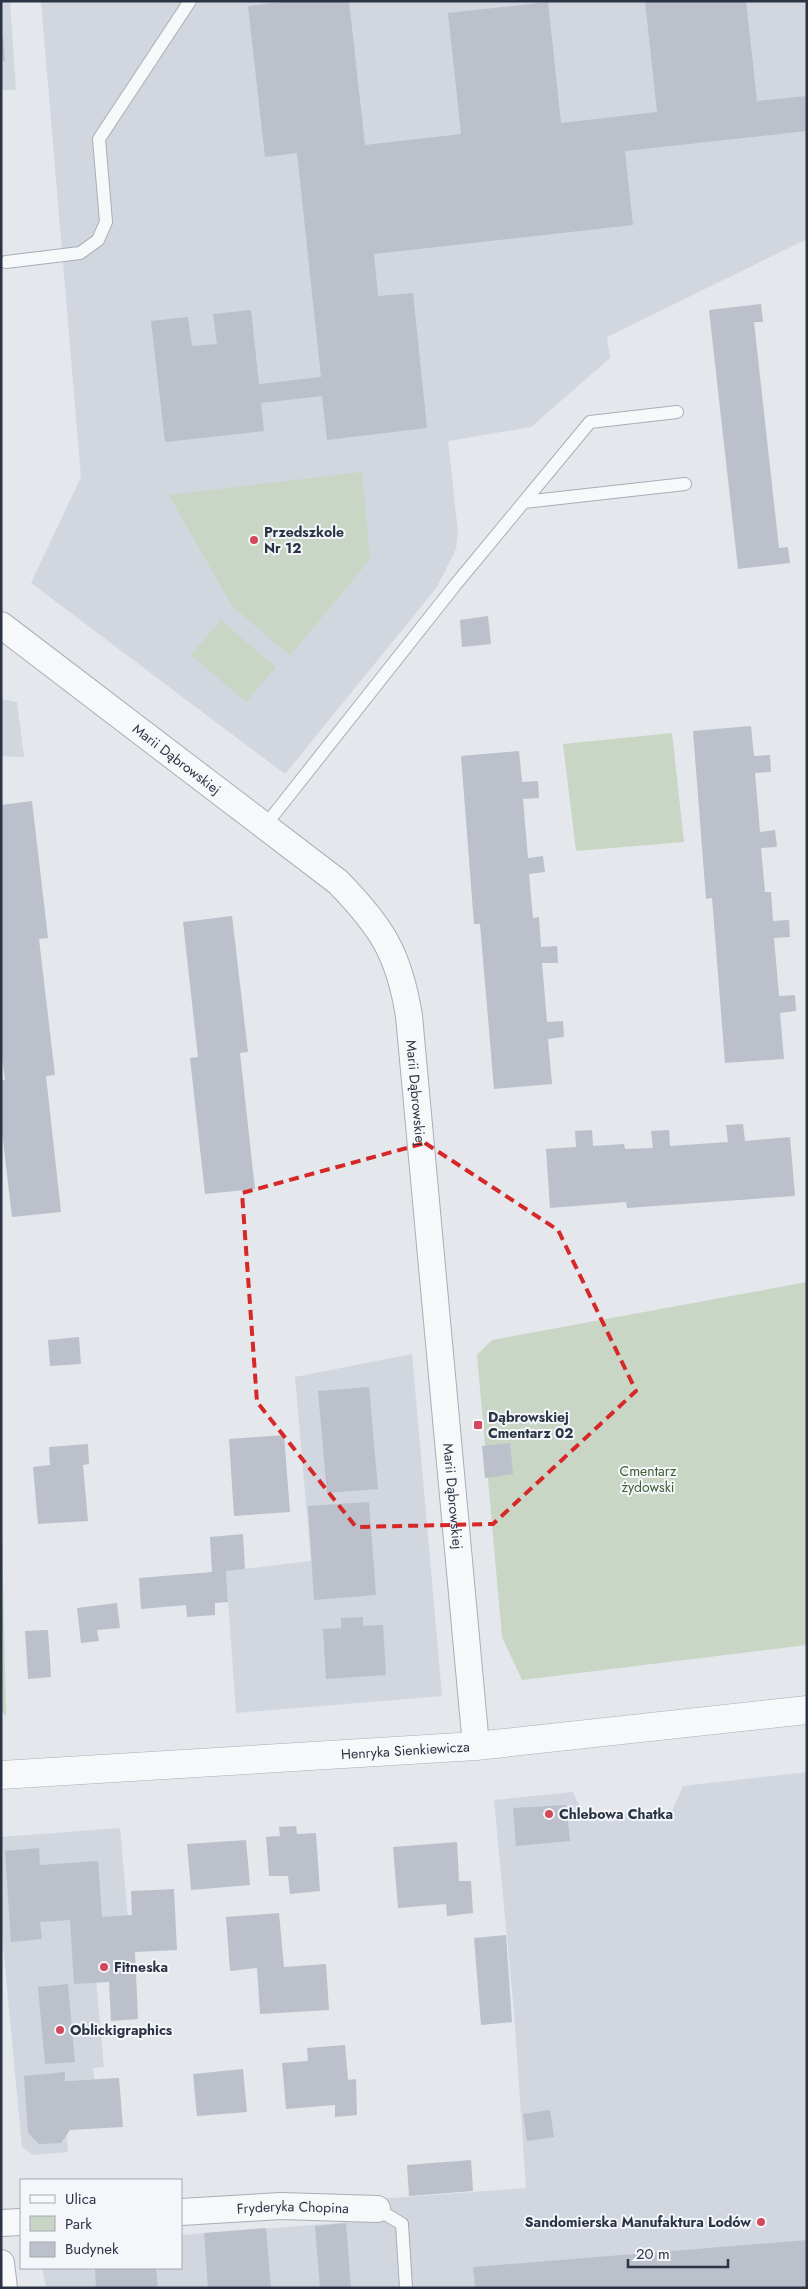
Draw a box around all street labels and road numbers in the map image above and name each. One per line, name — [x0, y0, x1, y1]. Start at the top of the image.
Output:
street label: Marii Dąbrowskiej — [128, 719, 225, 799]
street label: Marii Dąbrowskiej — [401, 1039, 431, 1147]
street label: Marii Dąbrowskiej — [438, 1442, 468, 1550]
street label: Henryka Sienkiewicza — [340, 1736, 470, 1764]
street label: Fryderyka Chopina — [236, 2196, 349, 2219]

